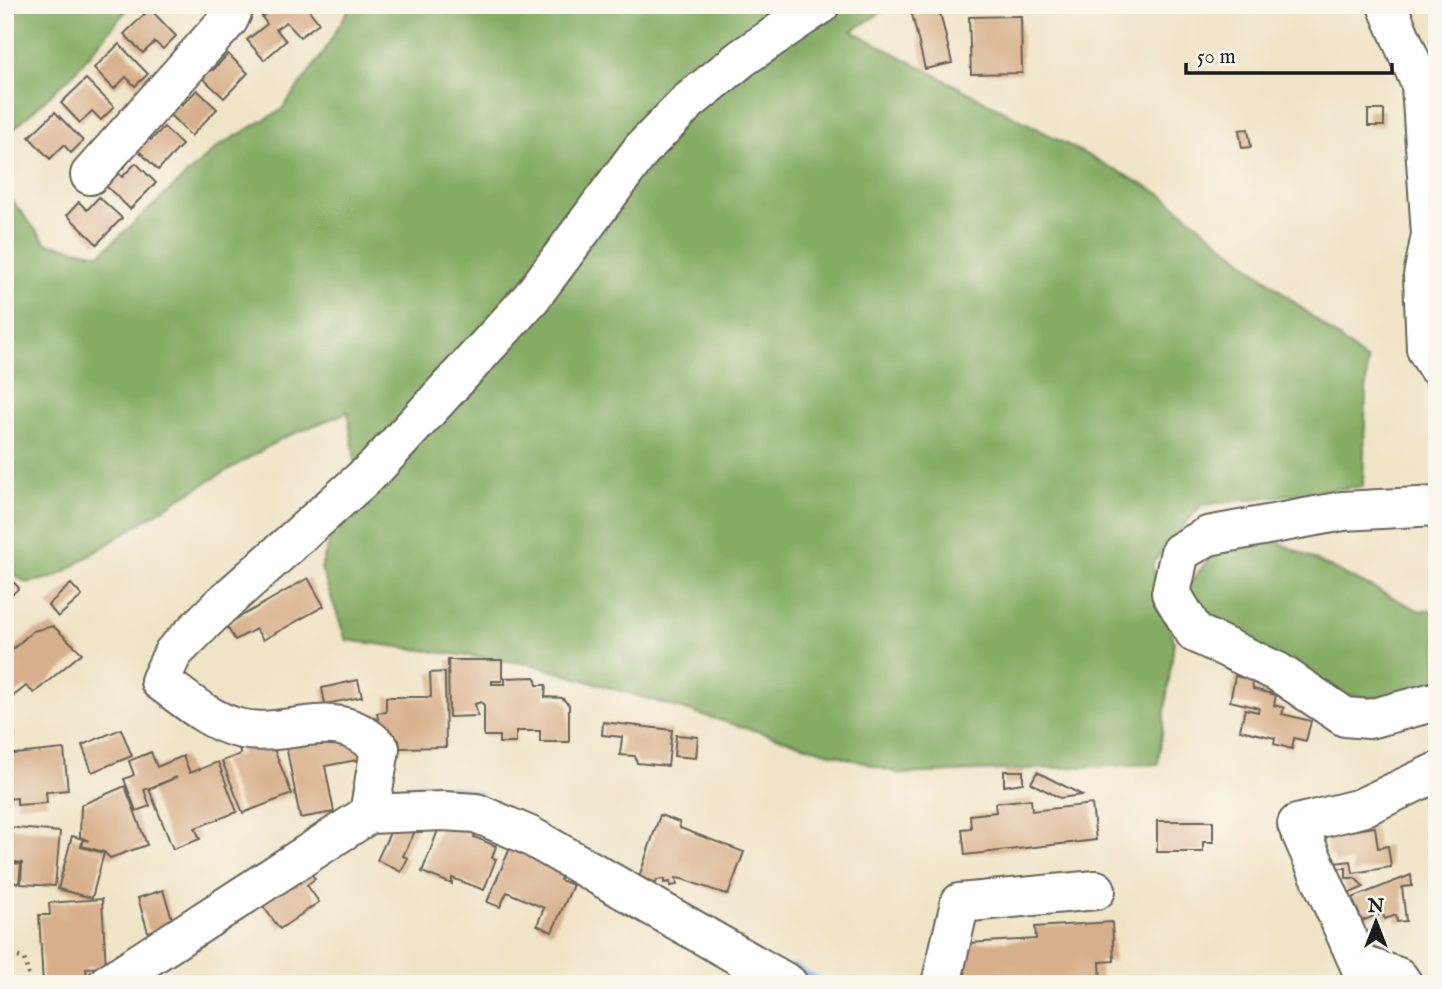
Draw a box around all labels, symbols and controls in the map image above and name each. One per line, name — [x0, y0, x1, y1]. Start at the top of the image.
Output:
scale bar — [1186, 32, 1393, 76]
text: 50 m — [1197, 44, 1236, 71]
north arrow — [1340, 888, 1410, 958]
text: N — [1367, 895, 1385, 919]

